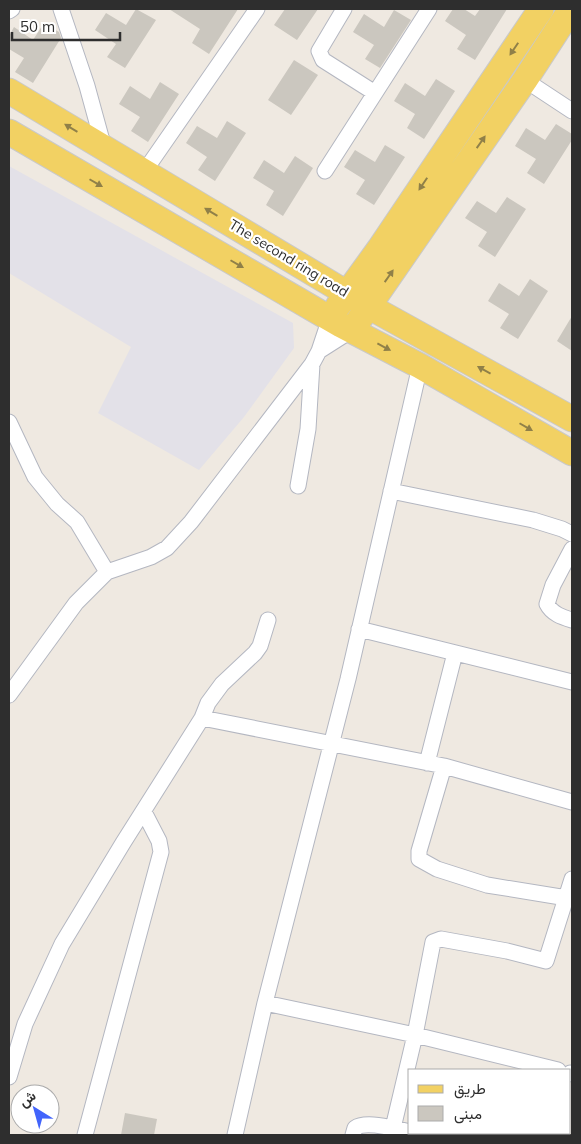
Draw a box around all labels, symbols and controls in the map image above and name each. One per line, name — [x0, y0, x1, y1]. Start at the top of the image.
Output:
scale bar — [12, 10, 120, 42]
text: 50 m — [20, 17, 55, 36]
one-way arrow — [509, 42, 519, 56]
one-way arrow — [65, 124, 78, 133]
one-way arrow — [476, 135, 486, 149]
one-way arrow — [418, 177, 428, 191]
one-way arrow — [89, 179, 104, 187]
one-way arrow — [204, 207, 217, 216]
street label: The second ring road — [226, 215, 352, 301]
one-way arrow — [231, 260, 244, 269]
one-way arrow — [384, 269, 394, 283]
one-way arrow — [377, 343, 391, 352]
one-way arrow — [476, 366, 491, 374]
one-way arrow — [519, 422, 532, 431]
legend — [408, 1069, 571, 1134]
text: طريق — [454, 1079, 486, 1099]
north arrow — [10, 1084, 60, 1134]
text: ش — [15, 1086, 39, 1111]
text: مبنى — [454, 1104, 482, 1124]

